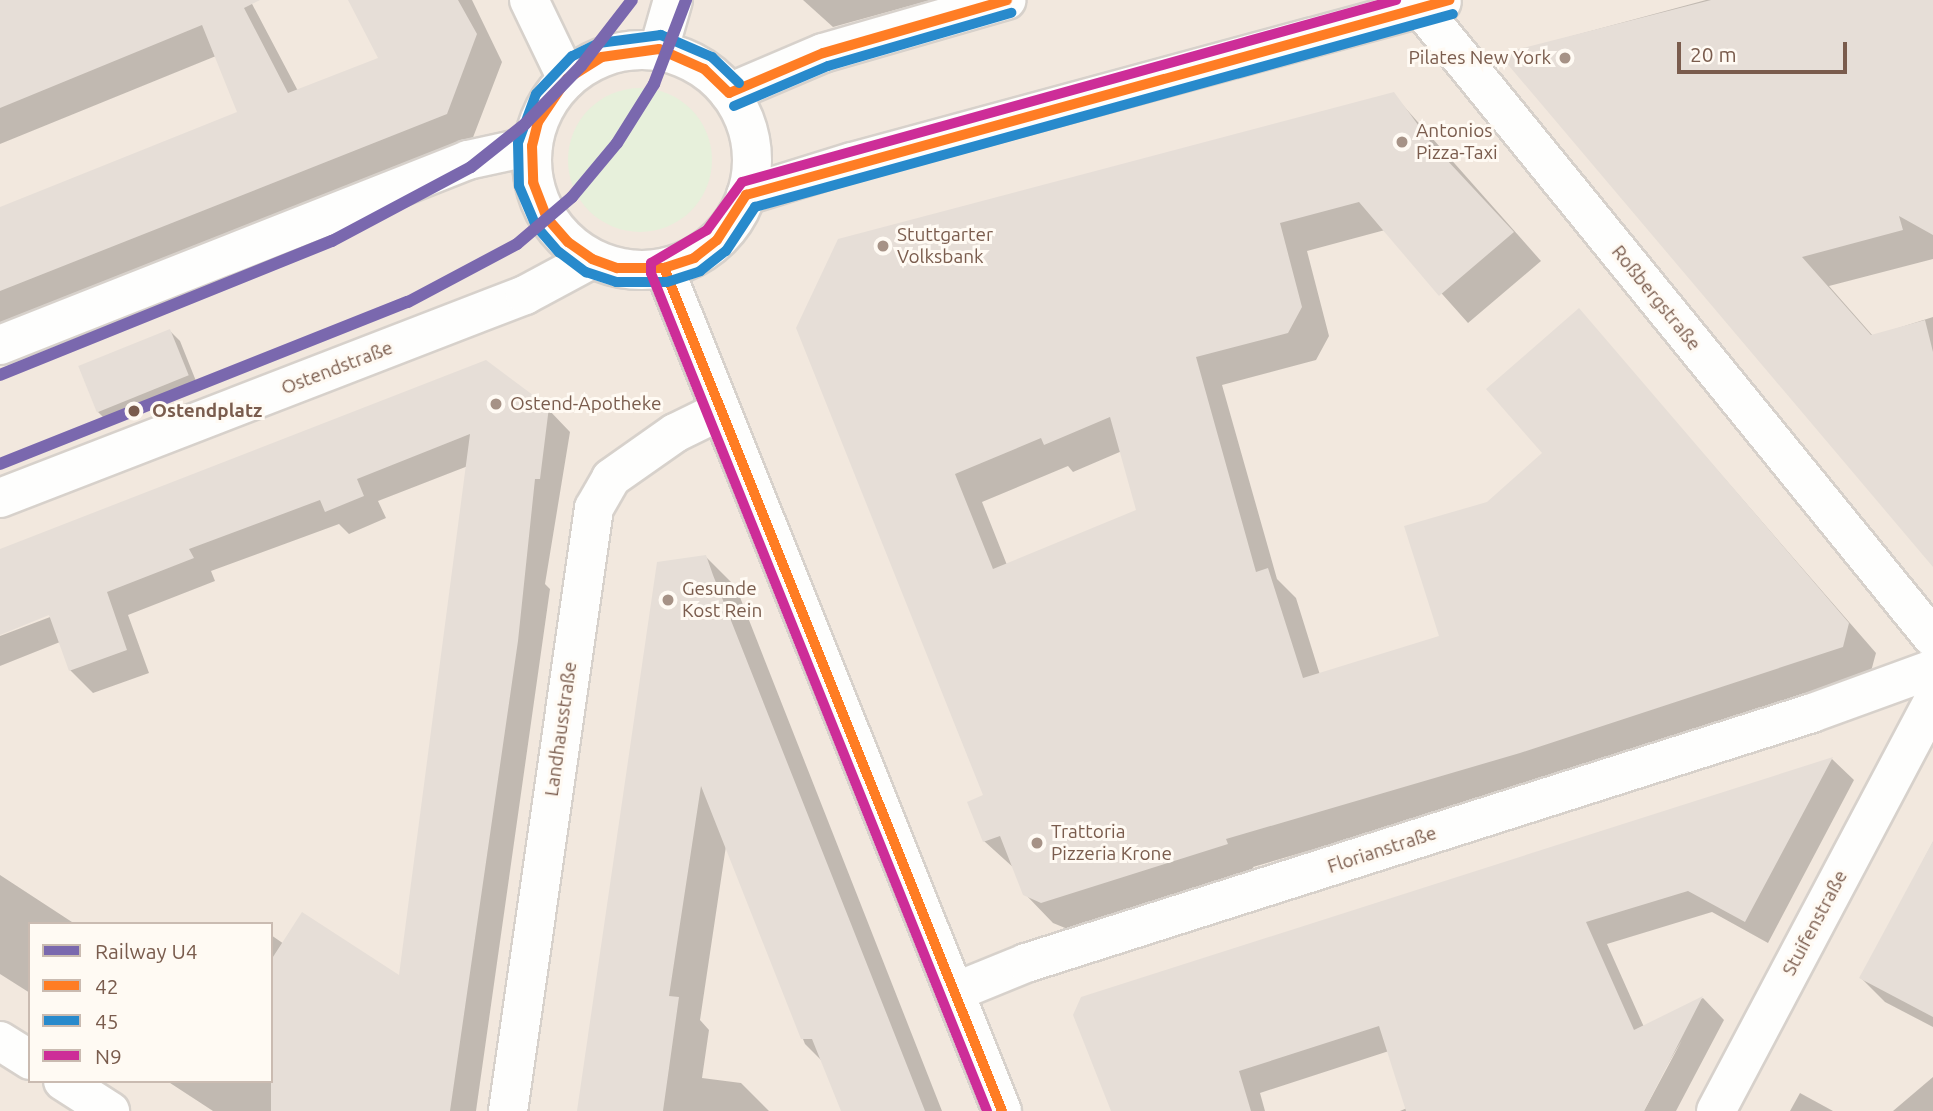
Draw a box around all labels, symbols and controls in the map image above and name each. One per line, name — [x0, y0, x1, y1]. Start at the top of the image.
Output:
scale bar — [1681, 28, 1851, 72]
text: 20 m — [1690, 42, 1737, 66]
place label: Pilates New York — [1409, 47, 1551, 69]
marker: Pilates New York — [1557, 50, 1573, 66]
place label: Antonios Pizza-Taxi — [1416, 120, 1498, 164]
marker: Antonios Pizza-Taxi — [1394, 134, 1410, 150]
place label: Stuttgarter Volksbank — [897, 224, 993, 268]
marker: Stuttgarter Volksbank — [875, 238, 891, 254]
street label: Roßbergstraße — [1607, 241, 1705, 355]
street label: Ostendstraße — [278, 336, 396, 400]
place label: Ostend-Apotheke — [510, 393, 662, 415]
marker: Ostend-Apotheke — [488, 396, 504, 412]
marker: Ostendplatz — [122, 399, 146, 423]
place label: Ostendplatz — [152, 400, 262, 422]
place label: Gesunde Kost Rein — [682, 578, 762, 622]
marker: Gesunde Kost Rein — [660, 592, 676, 608]
street label: Landhausstraße — [540, 660, 582, 798]
place label: Trattoria Pizzeria Krone — [1051, 821, 1172, 865]
street label: Florianstraße — [1325, 822, 1439, 878]
marker: Trattoria Pizzeria Krone — [1029, 835, 1045, 851]
street label: Stuifenstraße — [1778, 866, 1852, 980]
legend — [28, 922, 273, 1083]
text: Railway U4 — [95, 939, 198, 963]
text: 42 — [95, 974, 119, 998]
text: 45 — [95, 1009, 119, 1033]
text: N9 — [95, 1044, 122, 1068]

